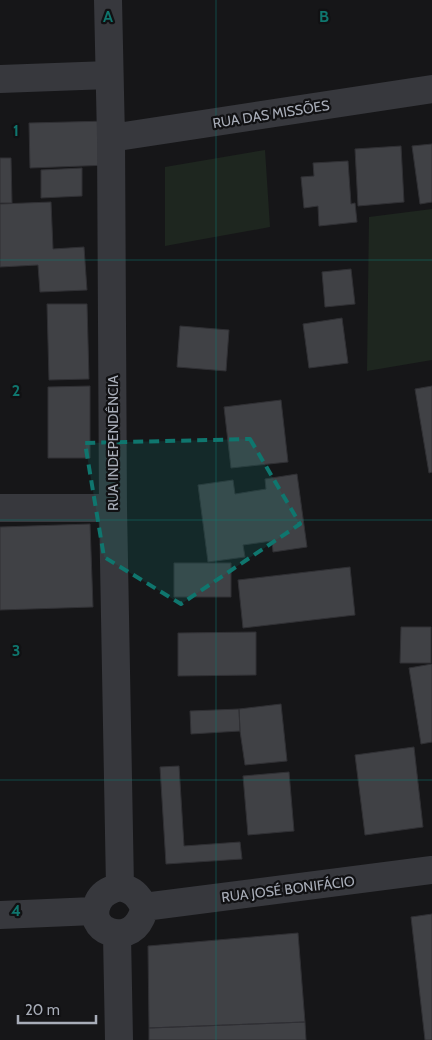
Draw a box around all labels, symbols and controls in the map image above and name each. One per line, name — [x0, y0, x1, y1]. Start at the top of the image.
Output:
text: A — [103, 7, 113, 26]
text: B — [319, 7, 329, 26]
street label: RUA DAS MISSÕES — [211, 96, 331, 132]
text: 1 — [13, 121, 19, 140]
street label: RUA INDEPENDÊNCIA — [104, 375, 122, 511]
text: 2 — [12, 381, 20, 400]
text: 3 — [12, 641, 20, 660]
street label: RUA JOSÉ BONIFÁCIO — [220, 872, 356, 906]
text: 4 — [11, 901, 21, 920]
scale bar — [18, 992, 95, 1024]
text: 20 m — [25, 1001, 60, 1019]

